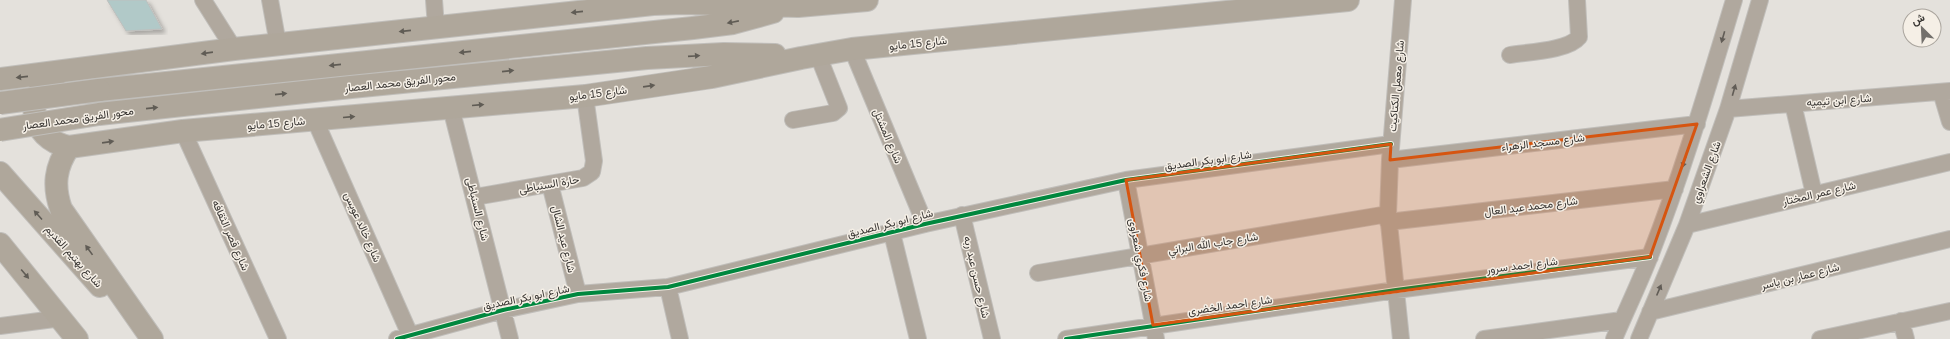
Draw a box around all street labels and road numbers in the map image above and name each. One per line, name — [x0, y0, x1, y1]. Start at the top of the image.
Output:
street label: شارع 15 مايو — [888, 34, 948, 54]
street label: شارع معمل الكتاكيت — [1386, 40, 1408, 132]
street label: محور الفريق محمد العصار — [343, 70, 457, 95]
street label: شارع 15 مايو — [568, 83, 628, 104]
street label: شارع ابن تيميه — [1806, 92, 1872, 110]
street label: محور الفريق محمد العصار — [21, 104, 135, 133]
street label: شارع المشتل — [869, 107, 905, 166]
street label: شارع 15 مايو — [247, 114, 306, 134]
street label: شارع مسجد الزهراء — [1501, 131, 1586, 155]
street label: شارع الشعراوي — [1689, 139, 1727, 206]
street label: شارع ابو بكر الصديق — [1164, 148, 1253, 174]
street label: حارة السنباطى — [518, 173, 580, 196]
street label: شارع السنباطى — [462, 176, 492, 243]
street label: شارع عمر المختار — [1780, 179, 1858, 209]
street label: شارع خالد عويس — [340, 190, 384, 265]
street label: شارع محمد عبد العال — [1484, 194, 1579, 220]
street label: شارع قصر الثقافه — [208, 198, 252, 273]
street label: شارع عيد الشال — [548, 204, 578, 275]
street label: شارع ابو بكر الصديق — [846, 206, 935, 241]
street label: شارع فكري شعراوى — [1123, 217, 1155, 304]
street label: شارع بهتيم القديم — [42, 223, 105, 291]
street label: شارع جاب الله البراني — [1167, 230, 1260, 260]
street label: شارع حسن عبد ربه — [960, 235, 992, 320]
street label: شارع احمد سرور — [1485, 255, 1559, 277]
street label: شارع عمار بن ياسر — [1759, 260, 1841, 294]
street label: شارع ابو بكر الصديق — [482, 282, 571, 314]
street label: شارع احمد الخضرى — [1187, 293, 1274, 319]

